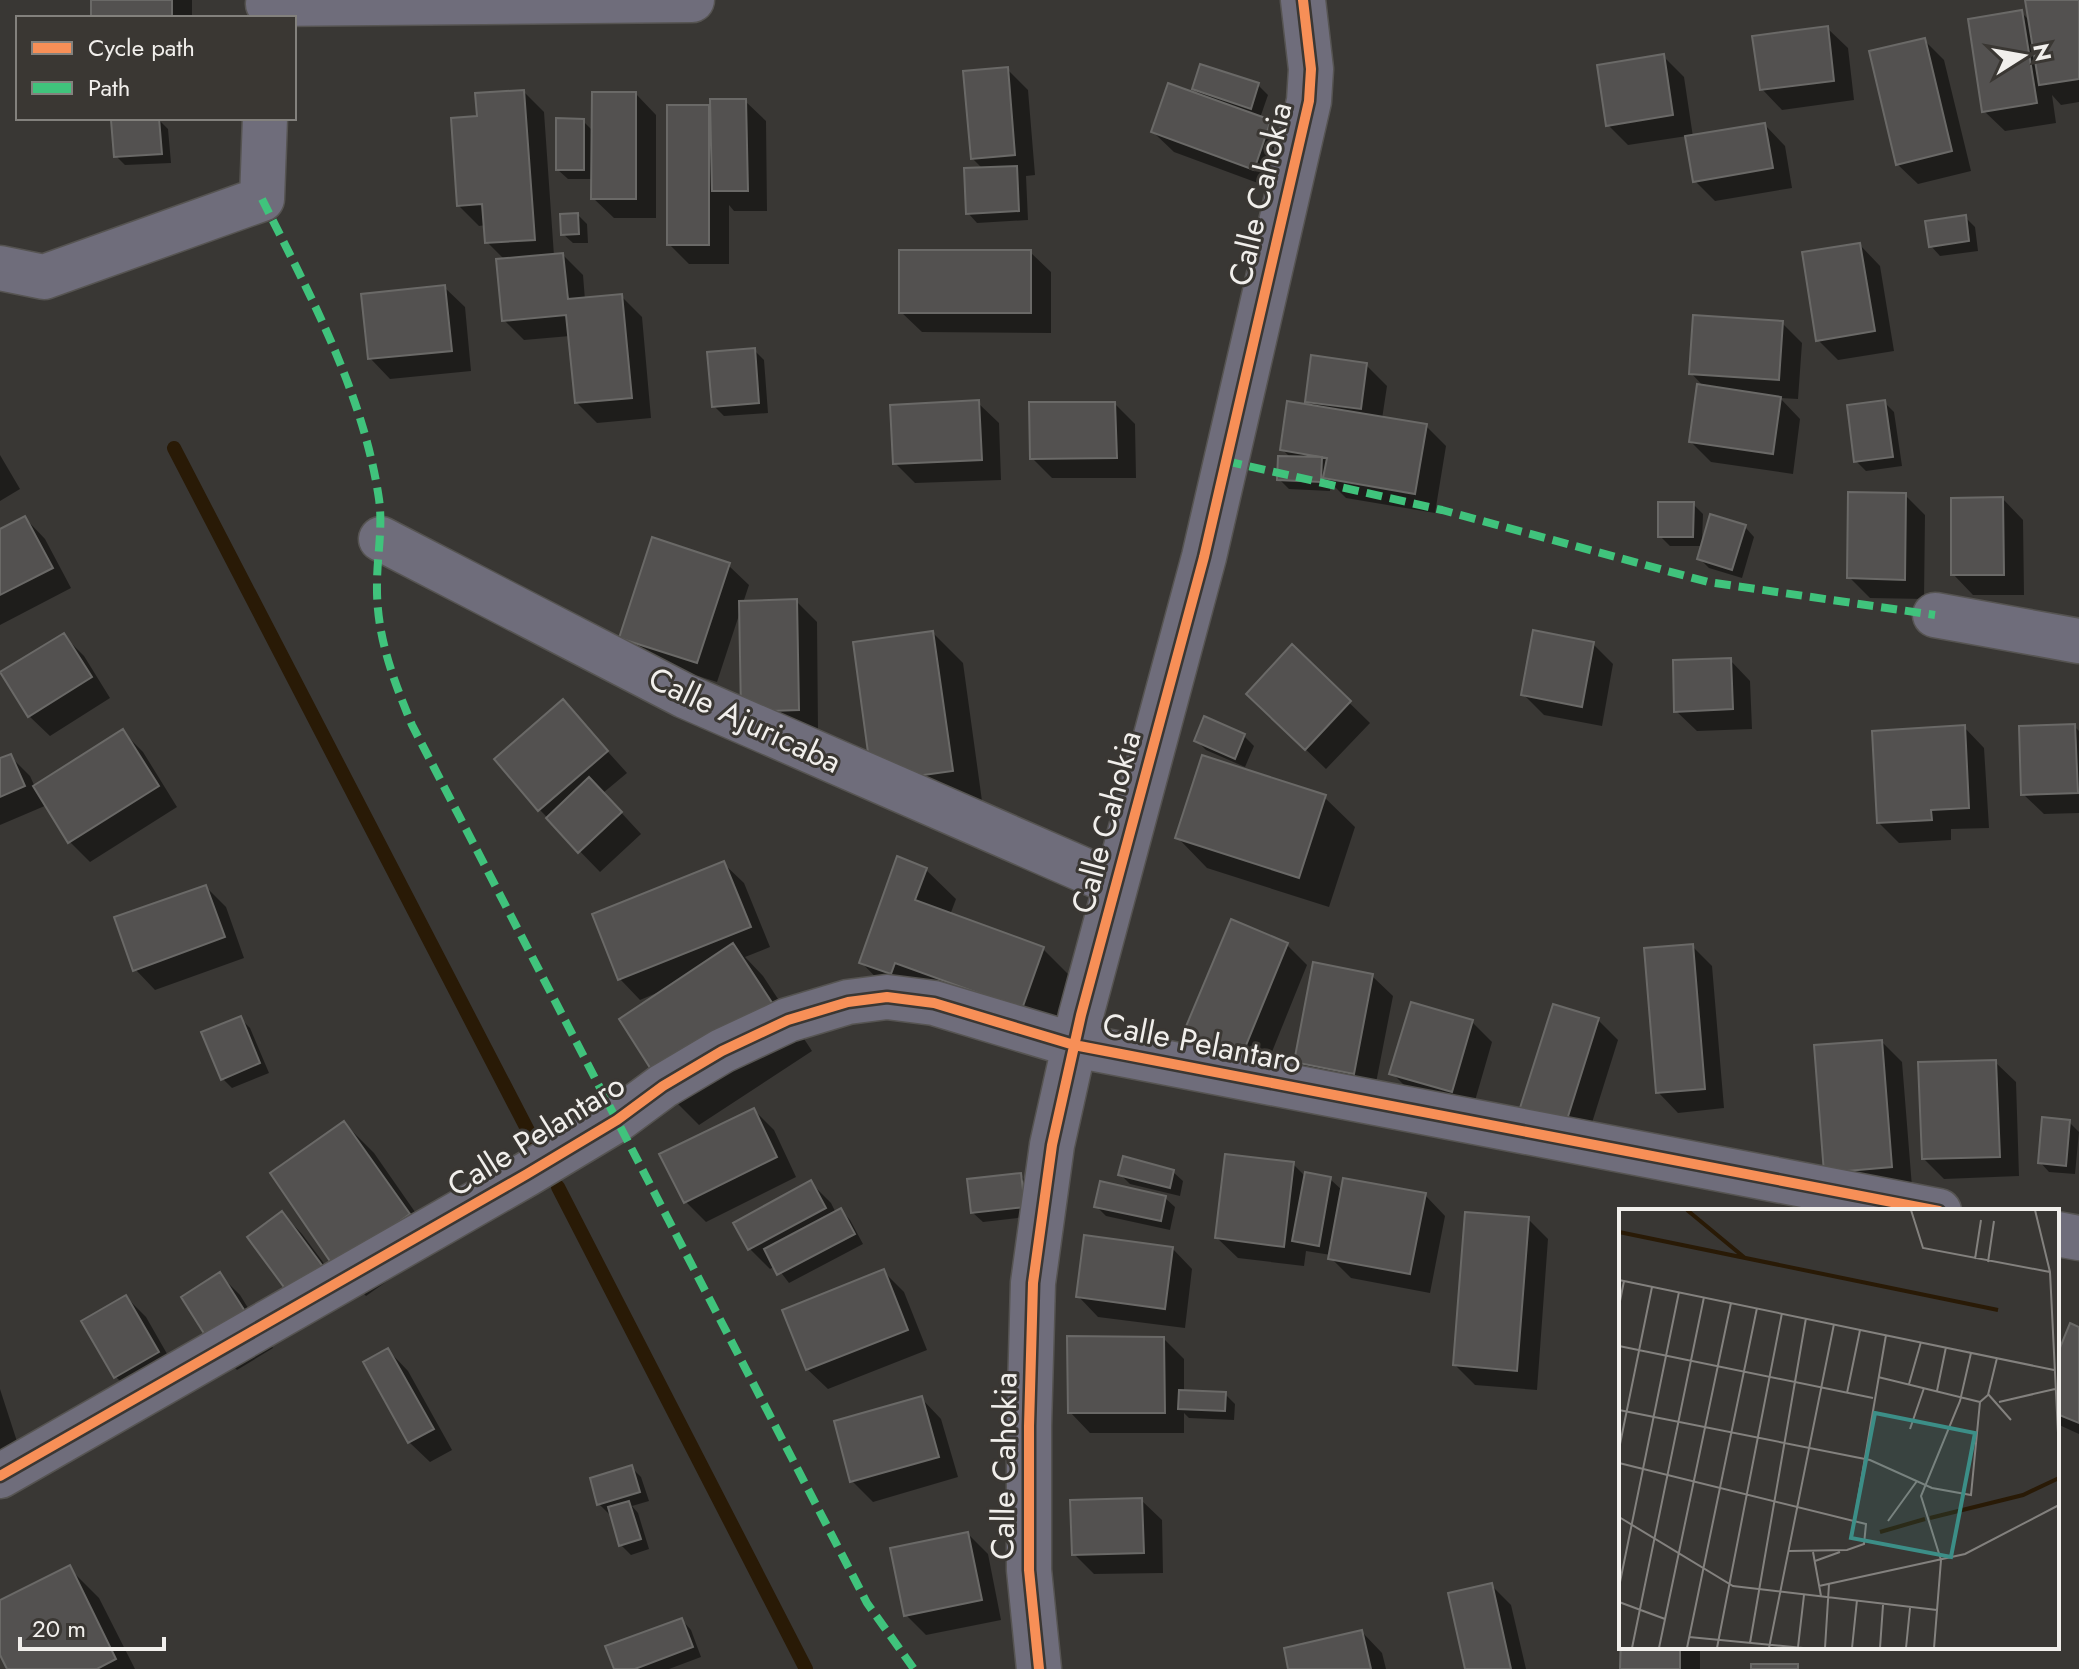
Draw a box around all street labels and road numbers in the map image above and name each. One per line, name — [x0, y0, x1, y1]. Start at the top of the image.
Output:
street label: Calle Cahokia — [1217, 97, 1303, 291]
street label: Calle Ajuricaba — [641, 655, 849, 785]
street label: Calle Cahokia — [1060, 725, 1152, 919]
street label: Calle Pelantaro — [1099, 1001, 1305, 1085]
street label: Calle Pelantaro — [438, 1062, 634, 1208]
street label: Calle Cahokia — [979, 1372, 1029, 1560]

